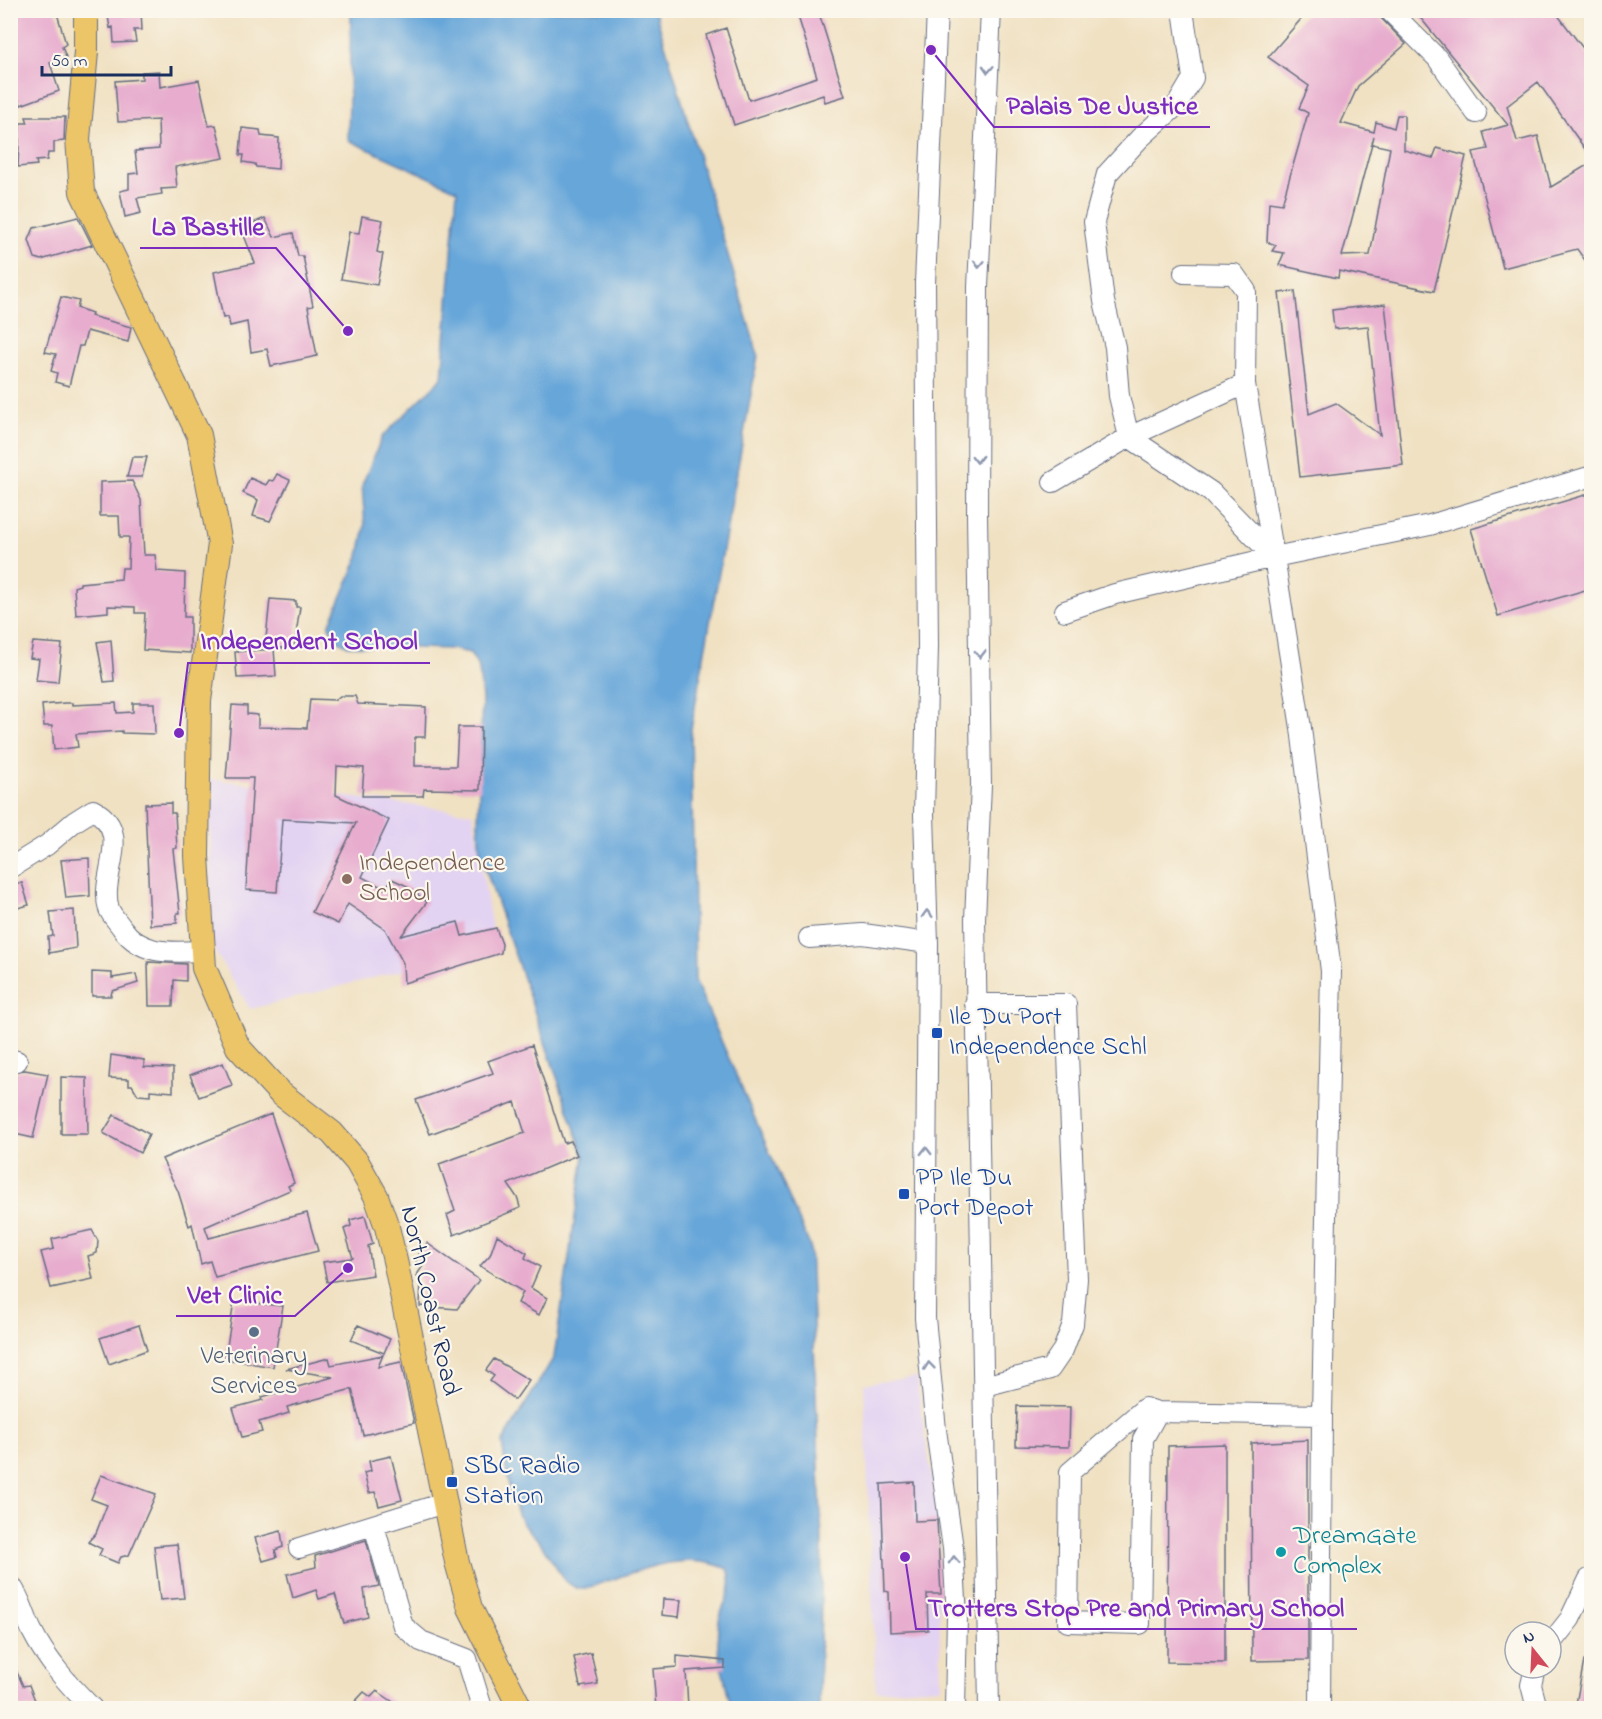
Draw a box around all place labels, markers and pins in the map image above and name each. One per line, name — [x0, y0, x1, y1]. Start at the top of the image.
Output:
callout: Palais De Justice — [994, 82, 1210, 127]
callout: La Bastille — [140, 203, 276, 248]
callout: Independent School — [188, 618, 430, 663]
place label: Independence School — [359, 845, 505, 913]
marker: Independence School — [340, 872, 354, 886]
place label: Ile Du Port Independence Schl — [949, 999, 1147, 1067]
marker: Ile Du Port Independence Schl — [930, 1026, 944, 1040]
place label: PP Ile Du Port Depot — [916, 1160, 1034, 1228]
marker: PP Ile Du Port Depot — [897, 1187, 911, 1201]
callout: Vet Clinic — [176, 1271, 295, 1316]
marker: Veterinary Services — [247, 1325, 261, 1339]
place label: Veterinary Services — [200, 1338, 307, 1406]
place label: SBC Radio Station — [464, 1448, 580, 1516]
marker: SBC Radio Station — [445, 1475, 459, 1489]
place label: DreamGate Complex — [1292, 1518, 1417, 1586]
marker: DreamGate Complex — [1274, 1545, 1288, 1559]
callout: Trotters Stop Pre and Primary School — [916, 1584, 1357, 1629]

